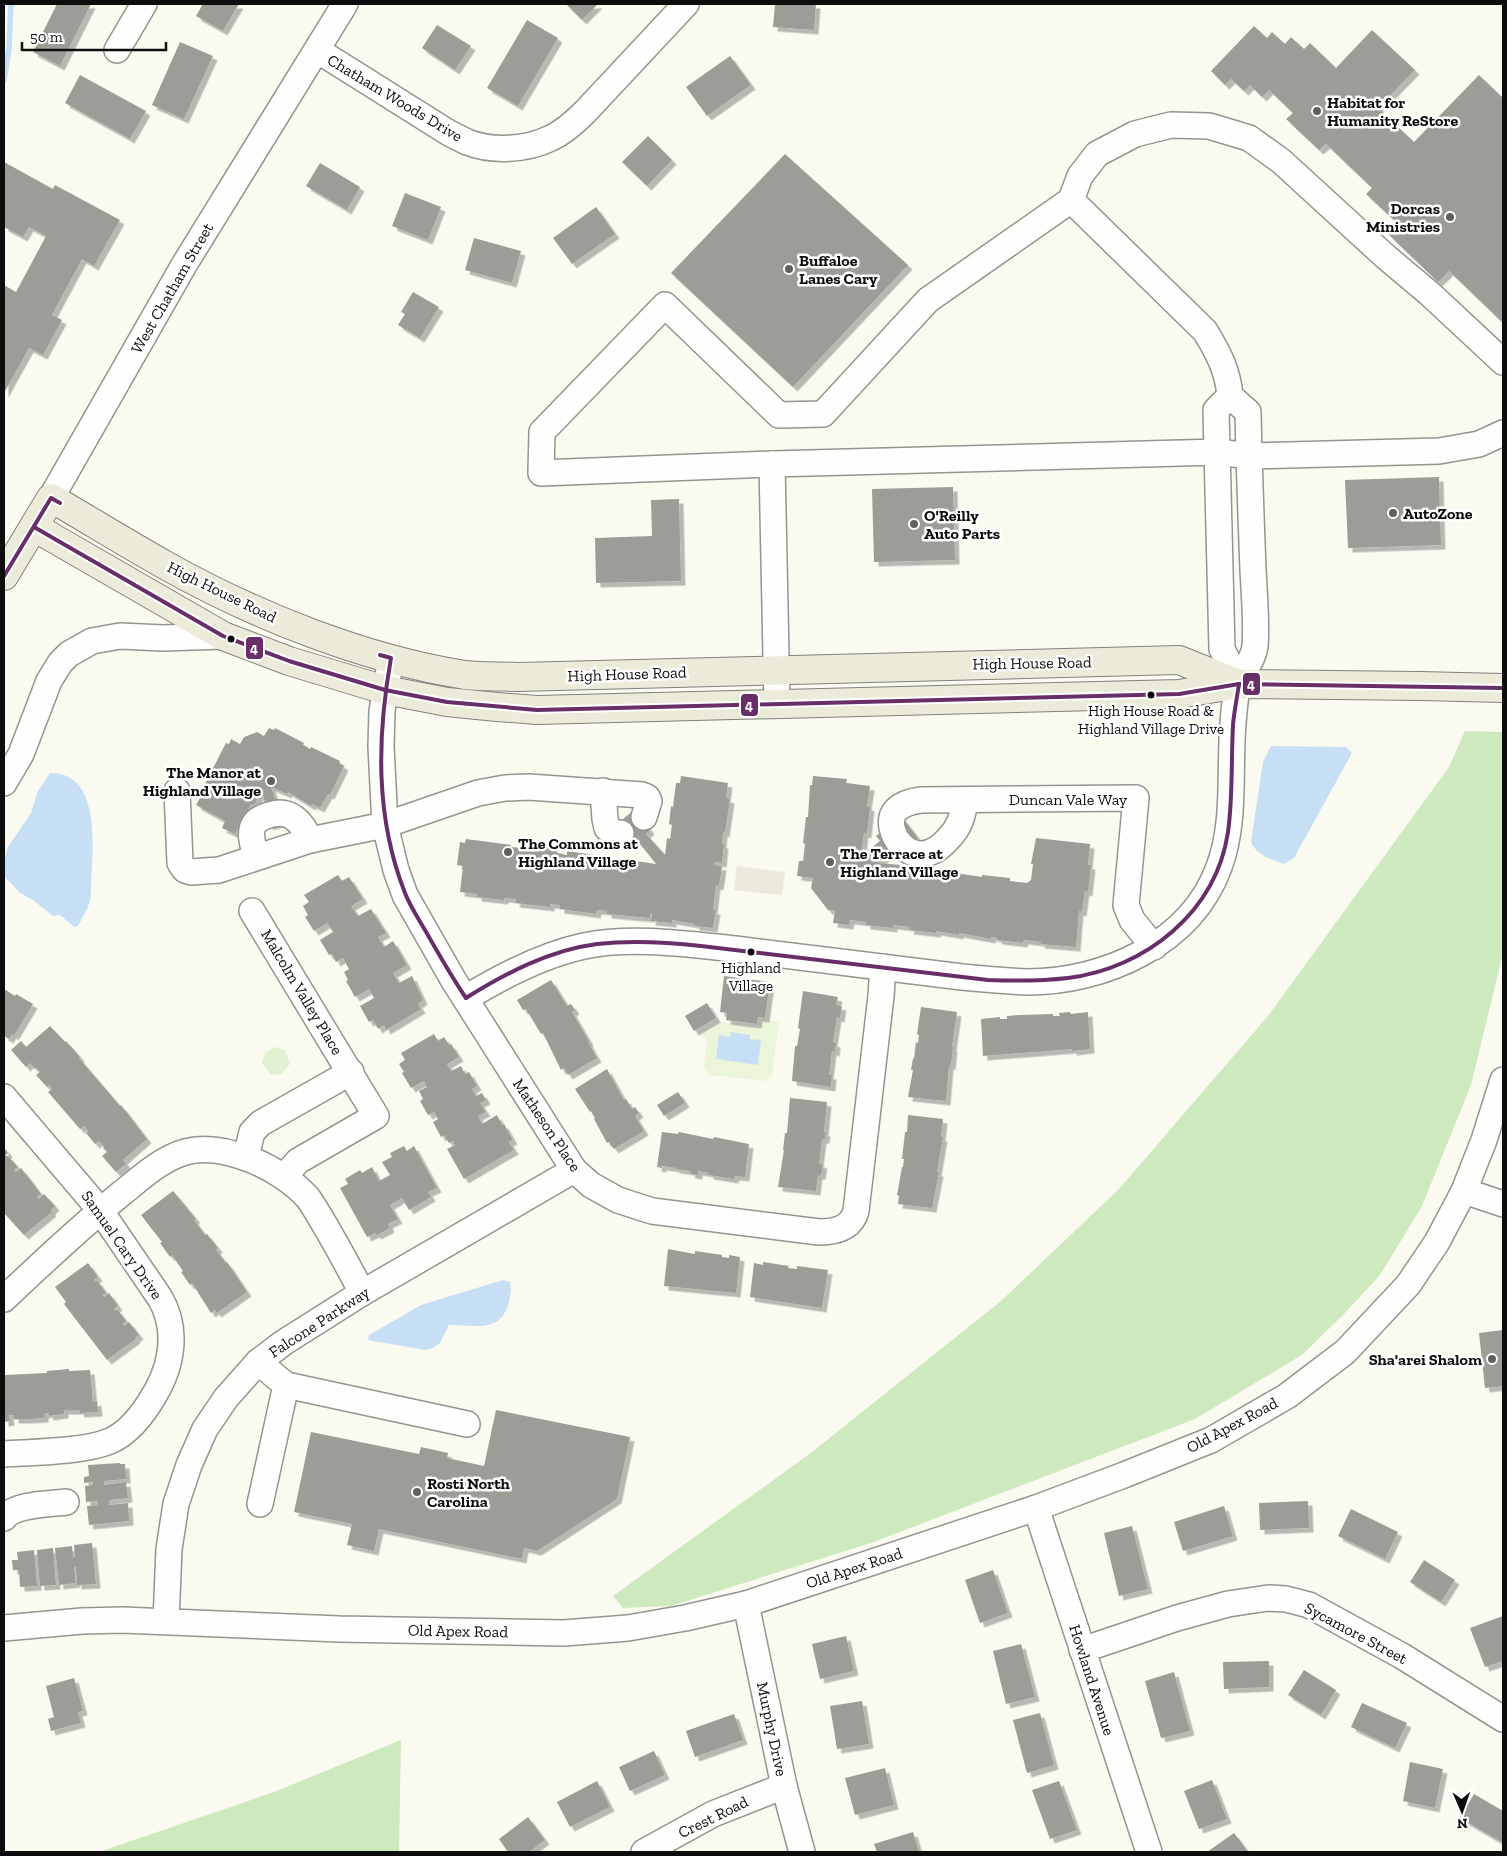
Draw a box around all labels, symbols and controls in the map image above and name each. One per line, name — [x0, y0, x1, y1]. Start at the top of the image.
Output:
scale bar — [22, 20, 166, 52]
text: 50 m — [30, 28, 63, 46]
street label: Chatham Woods Drive — [324, 50, 466, 146]
place label: Habitat for Humanity ReStore — [1327, 93, 1458, 130]
marker: Habitat for Humanity ReStore — [1311, 105, 1323, 117]
place label: Dorcas Ministries — [1366, 199, 1440, 236]
marker: Dorcas Ministries — [1444, 211, 1456, 223]
street label: West Chatham Street — [127, 219, 217, 357]
place label: Buffaloe Lanes Cary — [799, 251, 878, 288]
marker: Buffaloe Lanes Cary — [783, 263, 795, 275]
place label: AutoZone — [1403, 504, 1473, 523]
place label: O'Reilly Auto Parts — [924, 506, 1000, 543]
marker: AutoZone — [1387, 507, 1399, 519]
marker: O'Reilly Auto Parts — [908, 518, 920, 530]
street label: High House Road — [164, 557, 280, 627]
unlabelled marker — [226, 634, 236, 644]
line badge: 4 — [245, 636, 264, 660]
text: 4 — [250, 640, 258, 657]
street label: High House Road — [972, 652, 1092, 674]
street label: High House Road — [567, 662, 687, 686]
line badge: 4 — [1242, 672, 1261, 696]
text: 4 — [1247, 676, 1255, 693]
marker: High House Road & Highland Village Drive — [1146, 690, 1156, 700]
line badge: 4 — [740, 693, 759, 717]
text: 4 — [745, 697, 753, 714]
place label: High House Road & Highland Village Drive — [1078, 702, 1224, 738]
place label: The Manor at Highland Village — [143, 763, 262, 800]
marker: The Manor at Highland Village — [265, 775, 277, 787]
street label: Duncan Vale Way — [1009, 790, 1128, 809]
place label: The Commons at Highland Village — [518, 834, 638, 871]
place label: The Terrace at Highland Village — [840, 844, 959, 881]
marker: The Commons at Highland Village — [502, 846, 514, 858]
marker: The Terrace at Highland Village — [824, 856, 836, 868]
street label: Malcolm Valley Place — [257, 926, 347, 1058]
marker: Highland Village — [746, 947, 756, 957]
place label: Highland Village — [721, 959, 782, 995]
street label: Matheson Place — [509, 1075, 585, 1175]
street label: Samuel Cary Drive — [77, 1187, 167, 1303]
street label: Falcone Parkway — [265, 1282, 374, 1362]
place label: Sha'arei Shalom — [1369, 1350, 1482, 1369]
marker: Sha'arei Shalom — [1486, 1353, 1498, 1365]
street label: Old Apex Road — [1183, 1393, 1281, 1457]
place label: Rosti North Carolina — [427, 1474, 511, 1511]
marker: Rosti North Carolina — [411, 1486, 423, 1498]
street label: Old Apex Road — [803, 1543, 905, 1593]
street label: Sycamore Street — [1301, 1598, 1411, 1668]
street label: Old Apex Road — [408, 1621, 509, 1641]
street label: Howland Avenue — [1065, 1622, 1119, 1738]
street label: Murphy Drive — [753, 1680, 791, 1778]
north arrow — [1437, 1786, 1487, 1836]
street label: Crest Road — [675, 1792, 751, 1842]
text: N — [1456, 1815, 1468, 1832]

